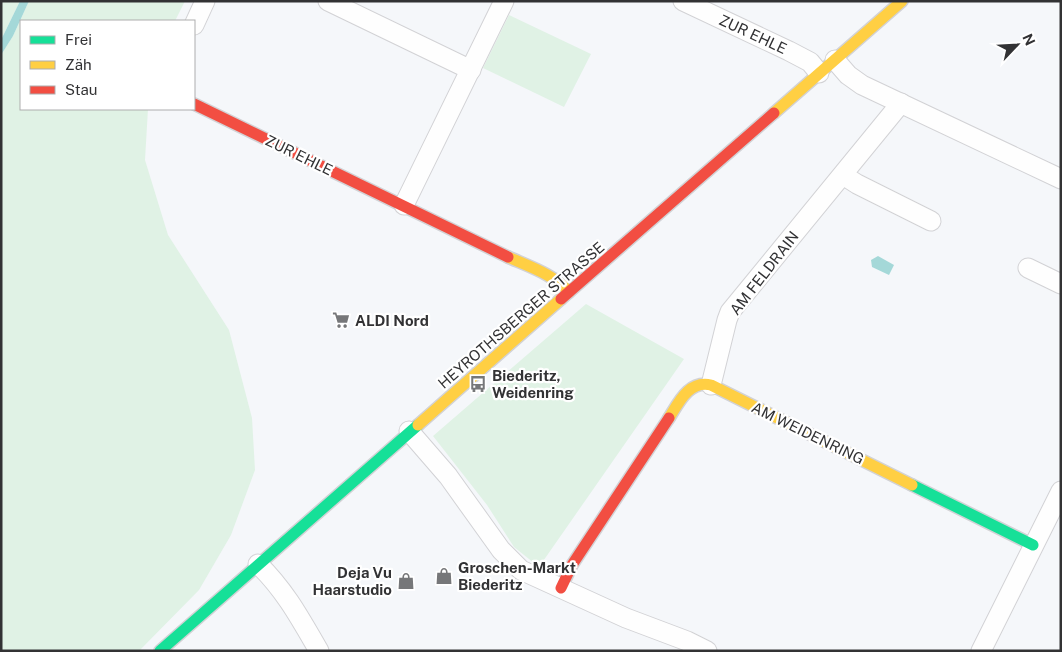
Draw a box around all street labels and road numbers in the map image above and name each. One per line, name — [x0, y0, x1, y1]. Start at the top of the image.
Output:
street label: ZUR EHLE — [716, 11, 790, 57]
street label: ZUR EHLE — [263, 131, 335, 179]
street label: AM FELDRAIN — [726, 228, 802, 318]
street label: HEYROTHSBERGER STRASSE — [435, 238, 607, 392]
street label: AM WEIDENRING — [749, 398, 867, 468]

